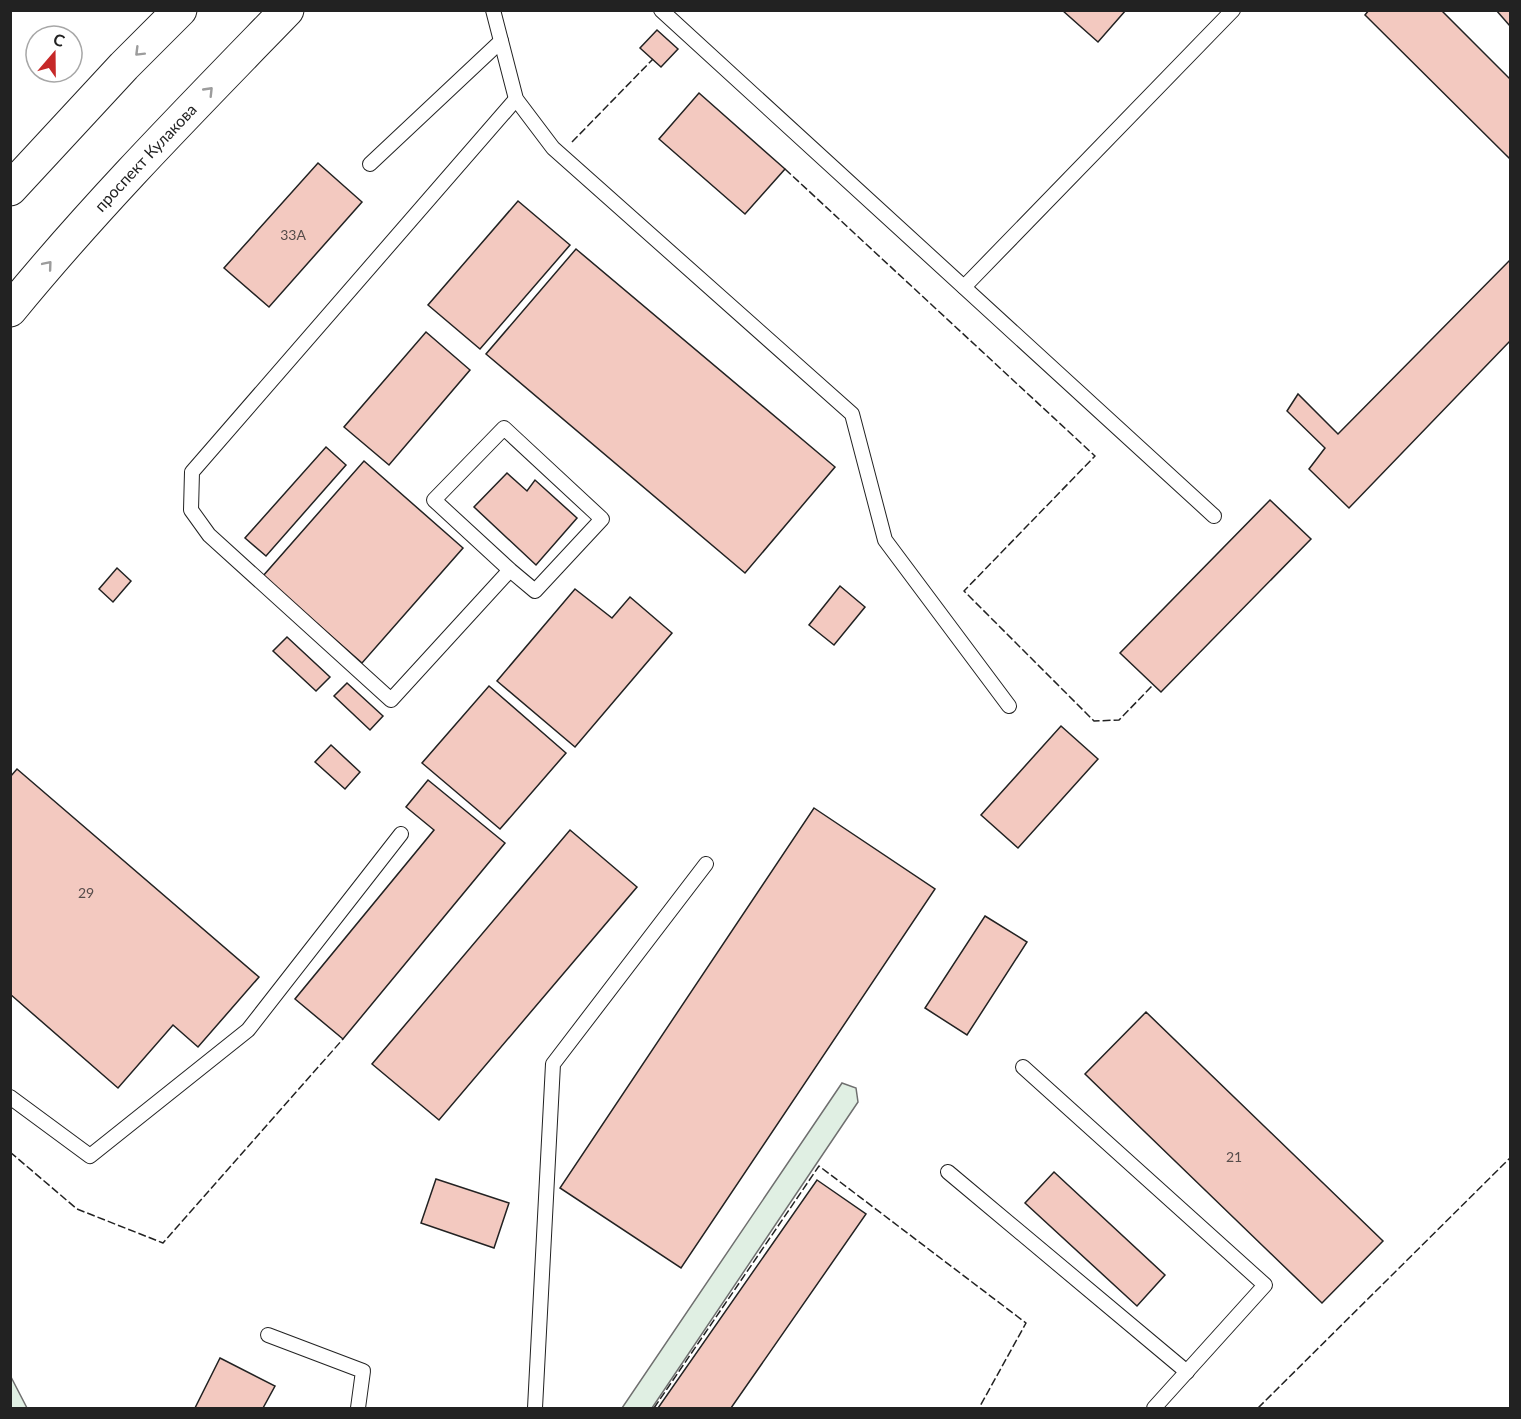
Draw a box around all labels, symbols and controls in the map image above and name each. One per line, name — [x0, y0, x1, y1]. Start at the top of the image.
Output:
north arrow — [24, 24, 84, 84]
text: С — [51, 29, 68, 50]
one-way arrow — [135, 44, 146, 55]
one-way arrow — [201, 88, 212, 99]
street label: проспект Кулакова — [90, 100, 200, 215]
house number: 33А — [280, 226, 306, 243]
one-way arrow — [40, 261, 51, 272]
house number: 29 — [78, 884, 94, 901]
house number: 21 — [1226, 1148, 1242, 1165]

